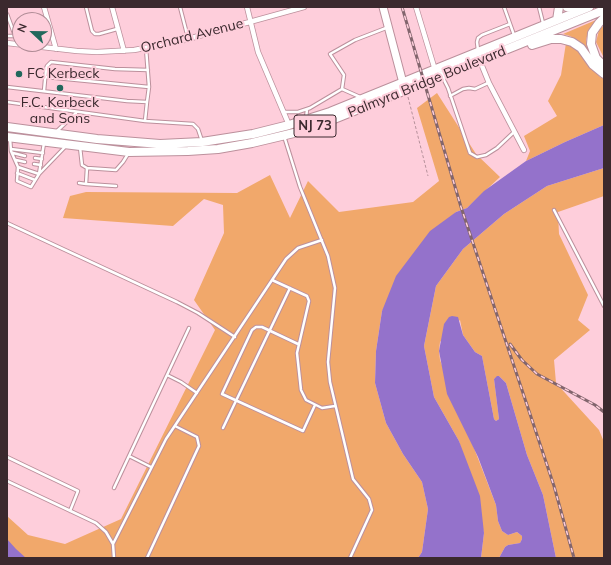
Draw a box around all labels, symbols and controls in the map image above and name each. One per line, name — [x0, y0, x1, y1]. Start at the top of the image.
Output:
north arrow — [12, 12, 52, 52]
street label: Orchard Avenue — [139, 15, 245, 57]
text: N — [14, 21, 30, 34]
street label: Palmyra Bridge Boulevard — [346, 43, 508, 121]
place label: FC Kerbeck — [27, 66, 99, 82]
marker: FC Kerbeck — [14, 69, 24, 79]
marker: F.C. Kerbeck and Sons — [55, 83, 65, 93]
place label: F.C. Kerbeck and Sons — [21, 95, 99, 128]
road number: NJ 73 — [294, 115, 336, 137]

